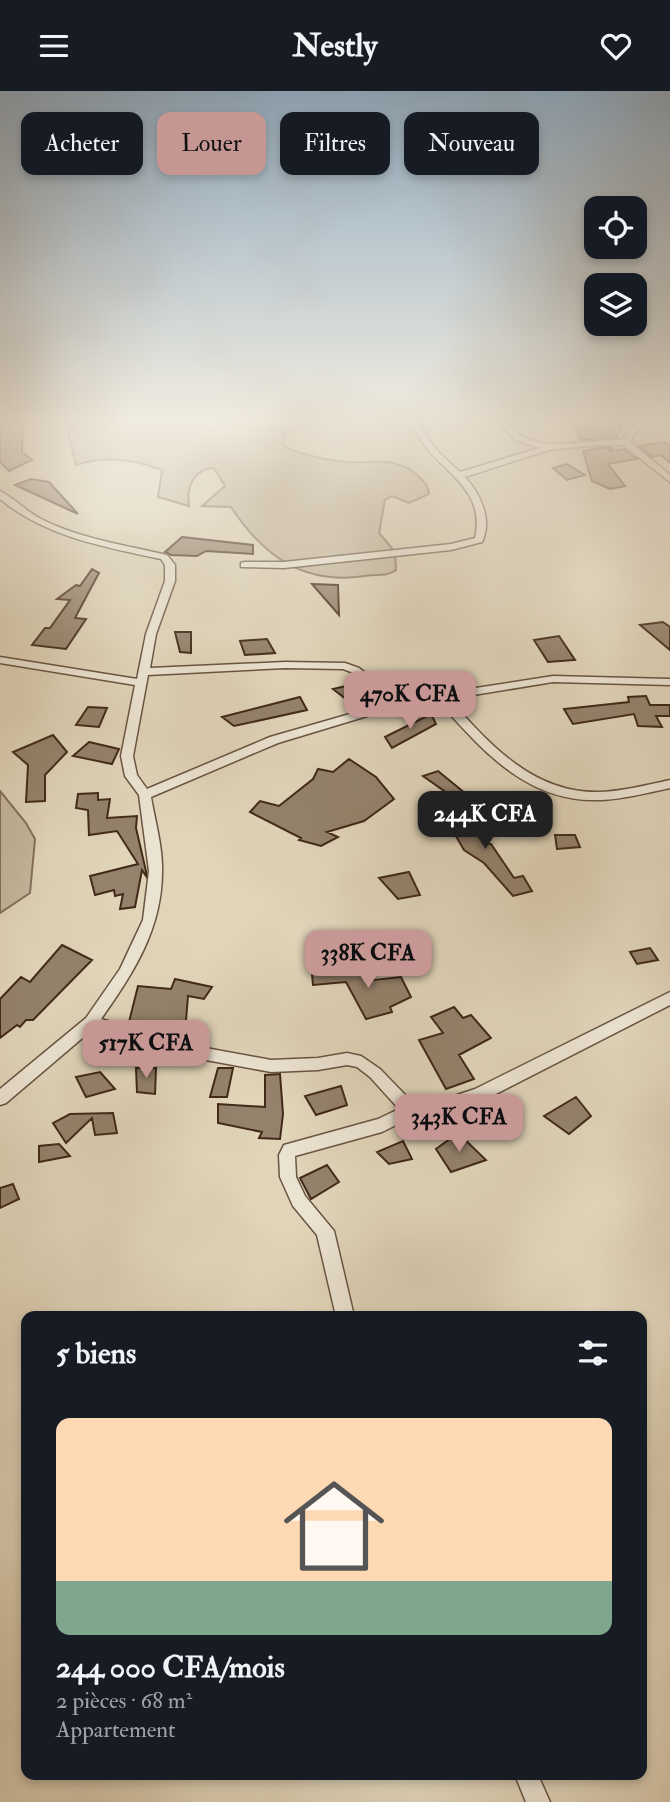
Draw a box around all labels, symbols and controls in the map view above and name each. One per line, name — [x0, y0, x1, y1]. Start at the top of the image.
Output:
text: Nestly — [293, 26, 377, 66]
icon: menu — [35, 27, 73, 65]
icon: heart — [597, 27, 635, 65]
chip: Acheter — [21, 112, 143, 175]
chip: Louer — [157, 112, 266, 175]
chip: Filtres — [280, 112, 390, 175]
chip: Nouveau — [404, 112, 539, 175]
map controls — [584, 196, 647, 336]
button: locate — [584, 196, 647, 259]
button: layers — [584, 273, 647, 336]
pin: 470K CFA — [338, 671, 482, 731]
text: 470K CFA — [360, 679, 460, 708]
pin: 244K CFA — [413, 791, 557, 851]
text: 244K CFA — [434, 799, 536, 828]
pin: 338K CFA — [296, 930, 440, 990]
text: 338K CFA — [321, 938, 415, 967]
pin: 517K CFA — [74, 1021, 218, 1080]
text: 517K CFA — [99, 1028, 193, 1057]
pin: 343K CFA — [387, 1095, 531, 1154]
text: 343K CFA — [411, 1102, 507, 1131]
icon: filters — [574, 1334, 612, 1372]
text: 5 biens — [56, 1335, 136, 1372]
icon: home — [271, 1463, 397, 1589]
text: 244 000 CFA/mois — [56, 1649, 285, 1686]
text: 2 pièces · 68 m² — [56, 1686, 192, 1715]
text: Appartement — [56, 1715, 176, 1744]

